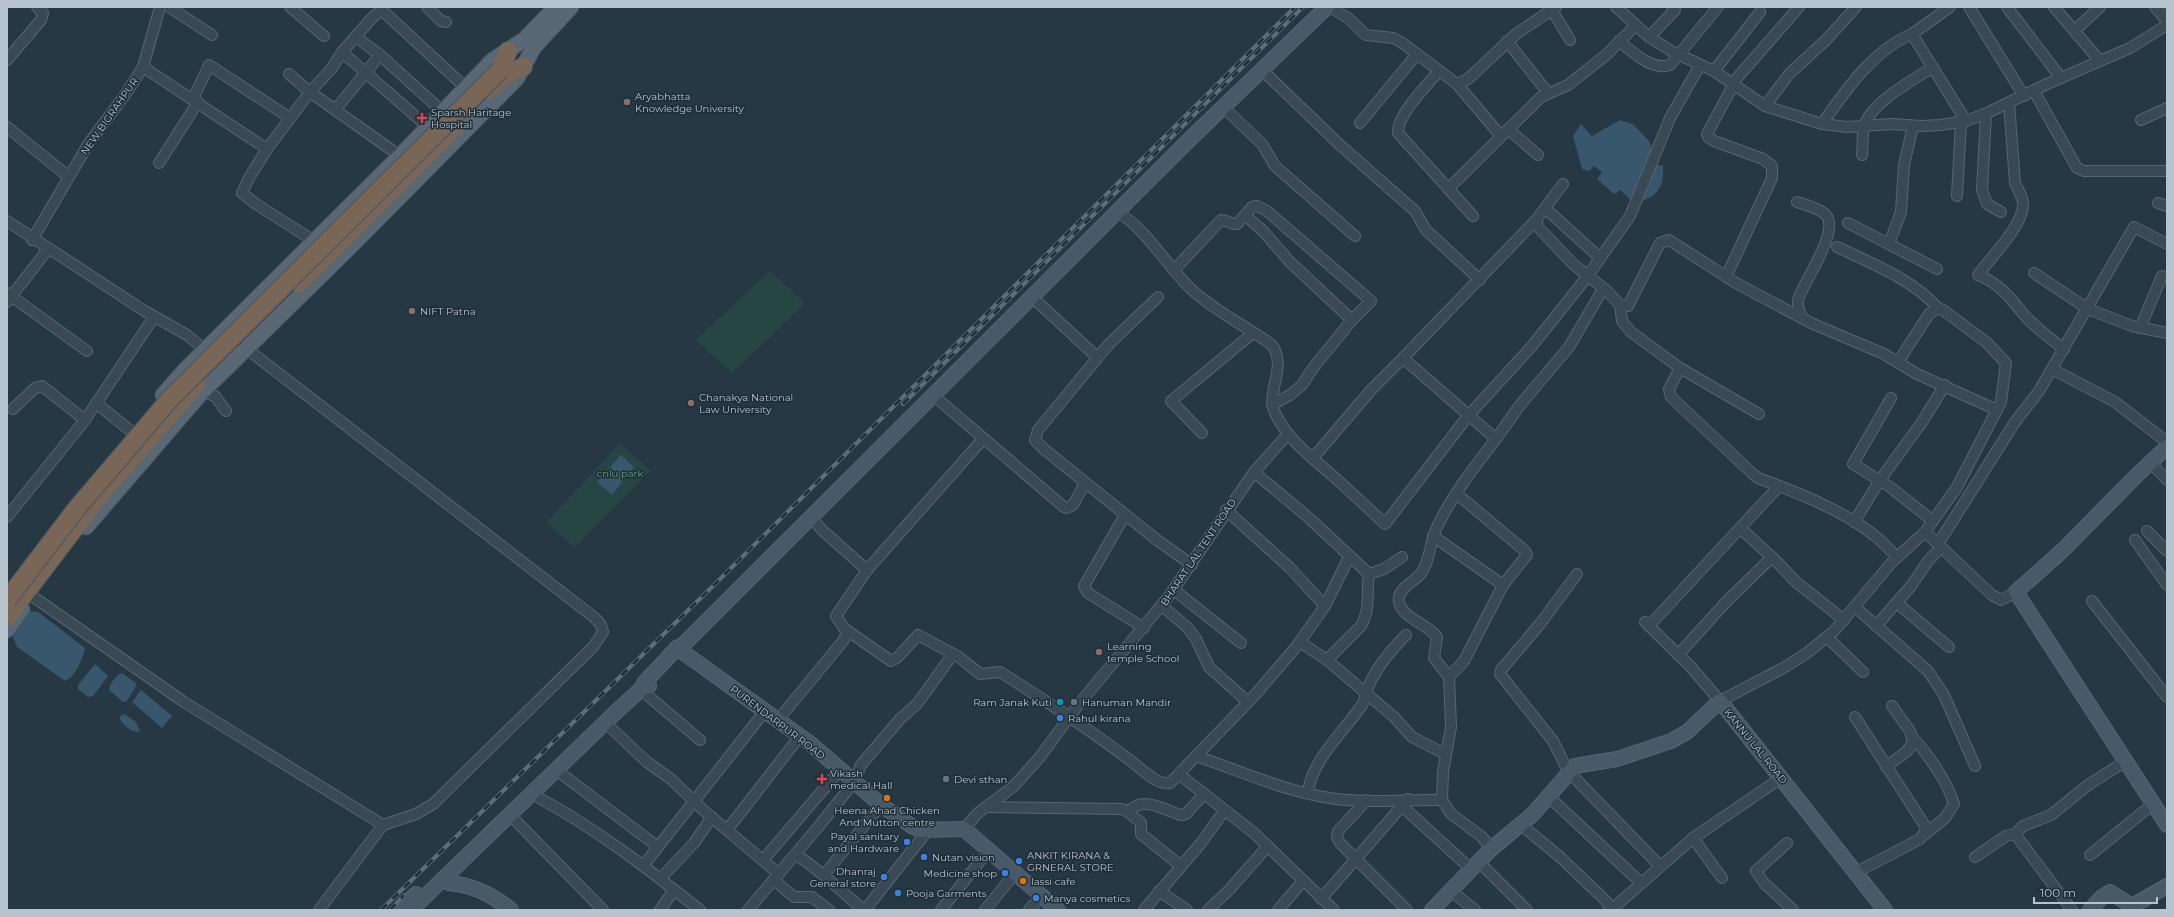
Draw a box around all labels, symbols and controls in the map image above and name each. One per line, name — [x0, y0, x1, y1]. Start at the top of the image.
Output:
street label: NEW BIGRAHPUR — [78, 75, 141, 158]
place label: Aryabhatta Knowledge University — [635, 90, 745, 115]
marker: Aryabhatta Knowledge University — [622, 97, 632, 107]
place label: Sparsh Haritage Hospital — [431, 106, 511, 131]
marker: Sparsh Haritage Hospital — [416, 112, 428, 124]
place label: NIFT Patna — [420, 305, 476, 318]
marker: NIFT Patna — [407, 306, 417, 316]
place label: Chanakya National Law University — [699, 391, 793, 416]
marker: Chanakya National Law University — [686, 398, 696, 408]
park label: cnlu park — [597, 467, 644, 480]
street label: BHARAT LAL TENT ROAD — [1158, 496, 1239, 608]
place label: Learning temple School — [1107, 640, 1179, 665]
marker: Learning temple School — [1094, 647, 1104, 657]
street label: PURENDARPUR ROAD — [728, 682, 828, 762]
place label: Ram Janak Kuti — [973, 696, 1052, 709]
place label: Hanuman Mandir — [1082, 696, 1171, 709]
marker: Ram Janak Kuti — [1055, 697, 1065, 707]
marker: Hanuman Mandir — [1069, 697, 1079, 707]
street label: KANNU LAL ROAD — [1721, 706, 1790, 787]
place label: Rahul kirana — [1068, 712, 1131, 725]
marker: Rahul kirana — [1055, 713, 1065, 723]
place label: Vikash medical Hall — [830, 767, 892, 792]
place label: Devi sthan — [954, 773, 1007, 786]
marker: Vikash medical Hall — [817, 774, 827, 784]
marker: Devi sthan — [941, 774, 951, 784]
marker: Heena Ahad Chicken And Mutton centre — [882, 793, 892, 803]
place label: Heena Ahad Chicken And Mutton centre — [834, 804, 940, 829]
place label: Payal sanitary and Hardware — [828, 830, 900, 855]
marker: Payal sanitary and Hardware — [902, 837, 912, 847]
place label: ANKIT KIRANA & GRNERAL STORE — [1027, 849, 1114, 874]
place label: Nutan vision — [932, 851, 995, 864]
marker: Nutan vision — [919, 852, 929, 862]
marker: ANKIT KIRANA & GRNERAL STORE — [1014, 856, 1024, 866]
place label: Dhanraj General store — [810, 865, 876, 890]
place label: Medicine shop — [924, 867, 997, 880]
marker: Medicine shop — [1000, 868, 1010, 878]
marker: Dhanraj General store — [879, 872, 889, 882]
place label: lassi cafe — [1031, 875, 1076, 888]
marker: lassi cafe — [1018, 876, 1028, 886]
scale bar — [2034, 879, 2157, 905]
text: 100 m — [2040, 885, 2076, 900]
place label: Pooja Garments — [906, 887, 987, 900]
marker: Pooja Garments — [893, 888, 903, 898]
place label: Manya cosmetics — [1044, 892, 1130, 905]
marker: Manya cosmetics — [1031, 893, 1041, 903]

